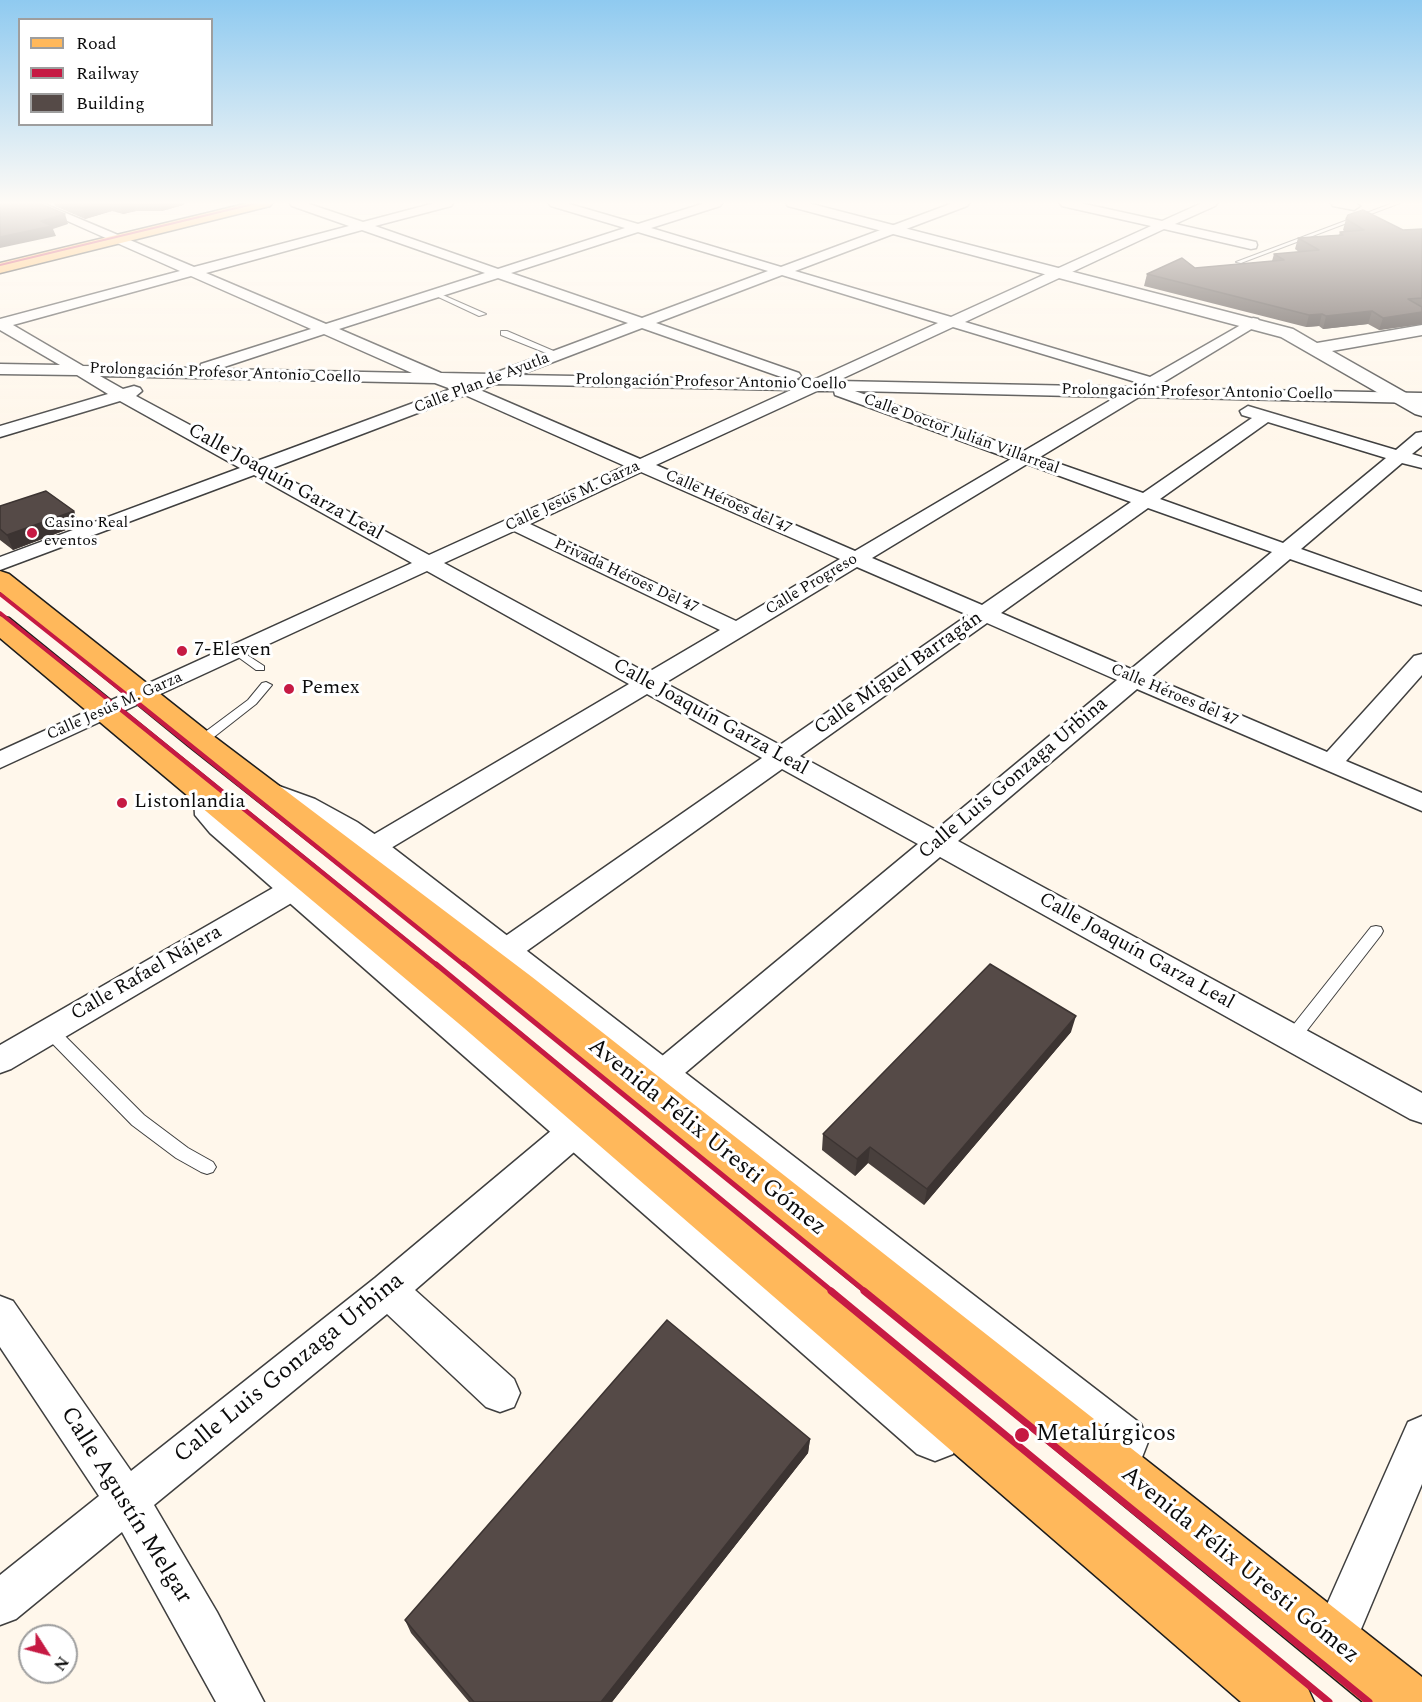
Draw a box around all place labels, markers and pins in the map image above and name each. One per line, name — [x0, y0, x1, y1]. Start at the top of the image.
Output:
place label: Casino Real eventos — [44, 514, 128, 552]
marker: Casino Real eventos — [25, 526, 39, 540]
place label: 7-Eleven — [194, 639, 271, 663]
marker: 7-Eleven — [175, 644, 189, 658]
place label: Pemex — [301, 677, 360, 701]
marker: Pemex — [282, 682, 296, 696]
place label: Listonlandia — [134, 791, 245, 815]
marker: Listonlandia — [115, 796, 129, 810]
place label: Metalúrgicos — [1036, 1421, 1176, 1449]
marker: Metalúrgicos — [1013, 1426, 1031, 1444]

